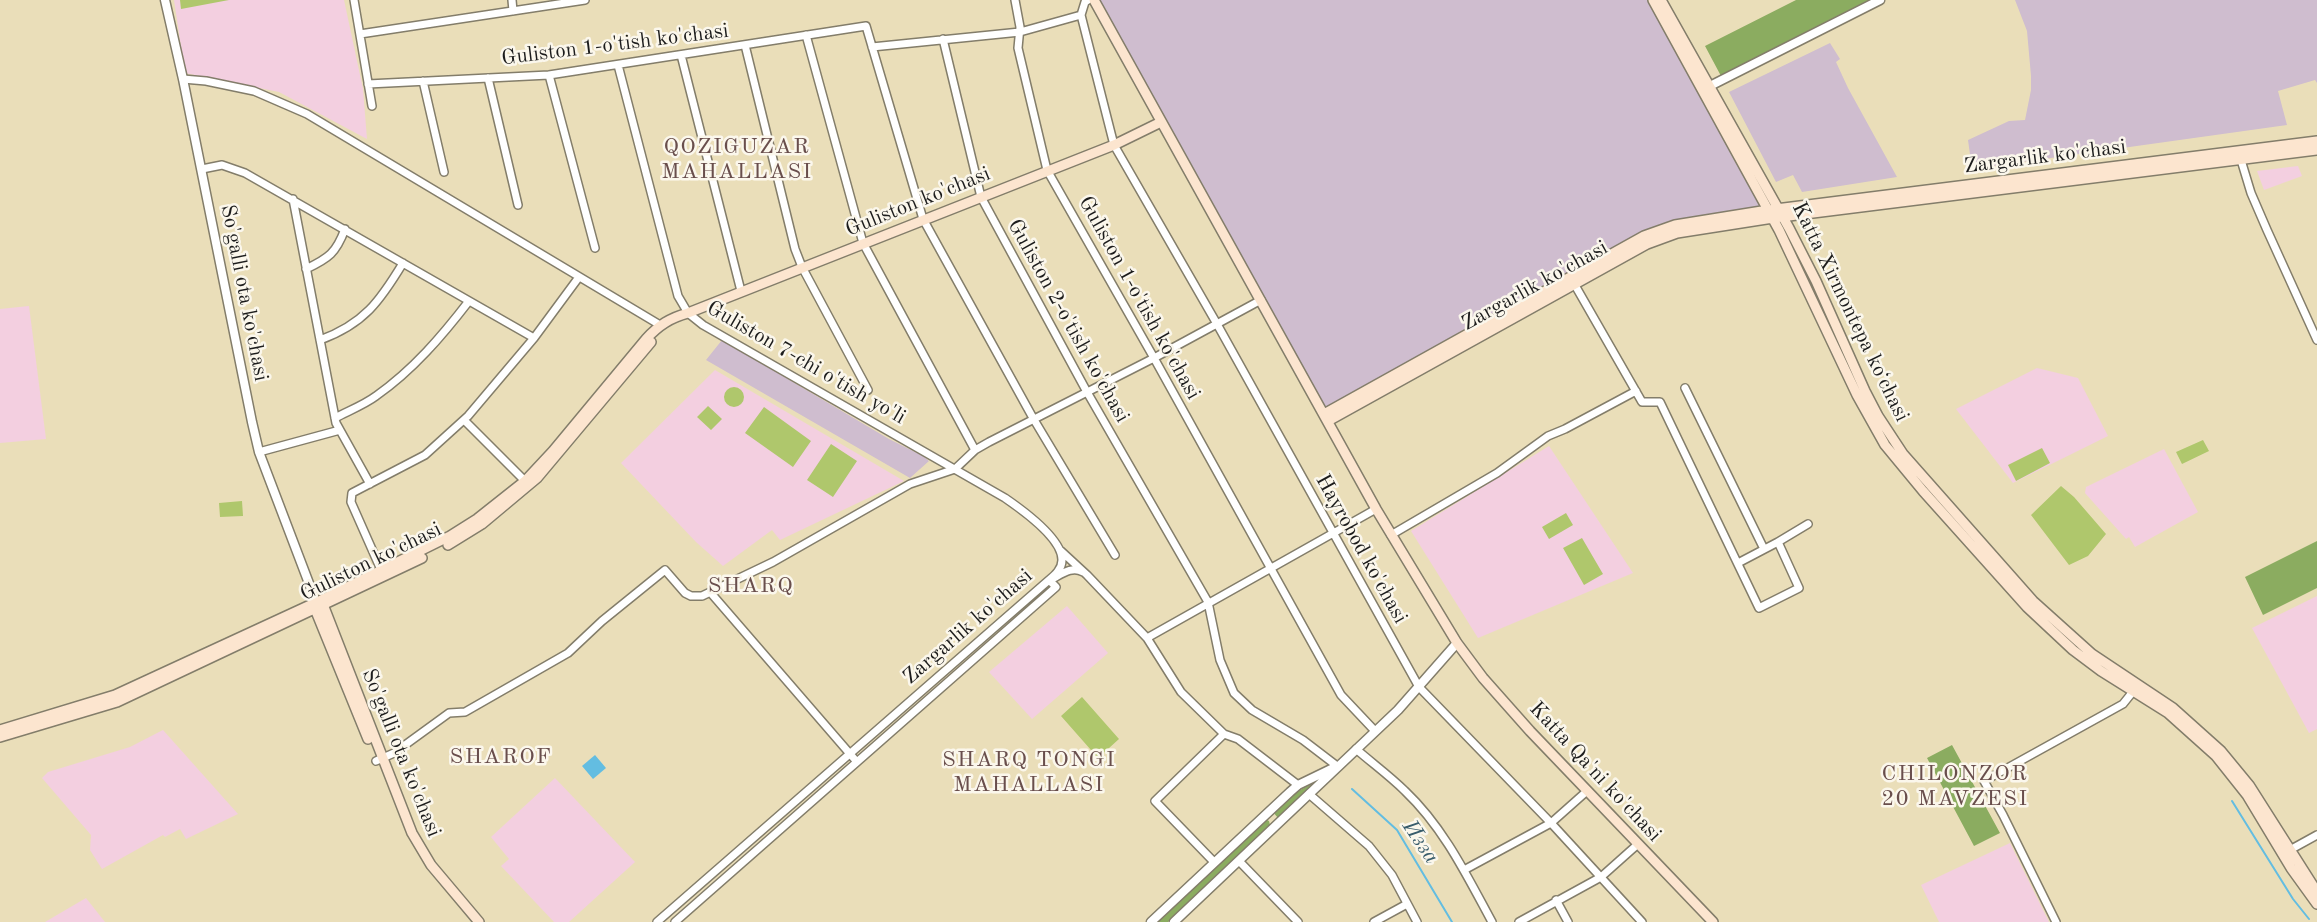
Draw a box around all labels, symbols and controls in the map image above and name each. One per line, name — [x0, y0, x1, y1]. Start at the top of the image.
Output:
street label: Guliston 1-o'tish ko'chasi — [500, 19, 730, 71]
district label: QOZIGUZAR MAHALLASI — [661, 134, 813, 186]
street label: Zargarlik ko'chasi — [1962, 135, 2128, 179]
street label: Guliston ko'chasi — [842, 161, 994, 243]
street label: Guliston 1-o'tish ko'chasi — [1073, 192, 1205, 404]
street label: Katta Xirmontepa koʻchasi — [1786, 198, 1914, 426]
street label: So'galli ota ko'chasi — [215, 203, 273, 383]
street label: Guliston 2-o'tish ko'chasi — [1002, 215, 1134, 427]
street label: Zargarlik ko'chasi — [1457, 235, 1613, 337]
street label: Guliston 7-chi o'tish yo'li — [702, 296, 910, 430]
street label: Hayrobod ko'chasi — [1310, 470, 1412, 628]
street label: Guliston ko'chasi — [296, 517, 446, 607]
street label: Zargarlik ko'chasi — [898, 564, 1038, 690]
district label: SHARQ — [708, 573, 794, 599]
street label: So'galli ota ko'chasi — [356, 665, 446, 841]
street label: Katta Qa'ni ko'chasi — [1524, 697, 1666, 847]
district label: SHAROF — [450, 744, 552, 770]
district label: SHARQ TONGI MAHALLASI — [942, 747, 1116, 798]
district label: CHILONZOR 20 MAVZESI — [1881, 761, 2029, 812]
water label: Изза — [1396, 815, 1444, 869]

